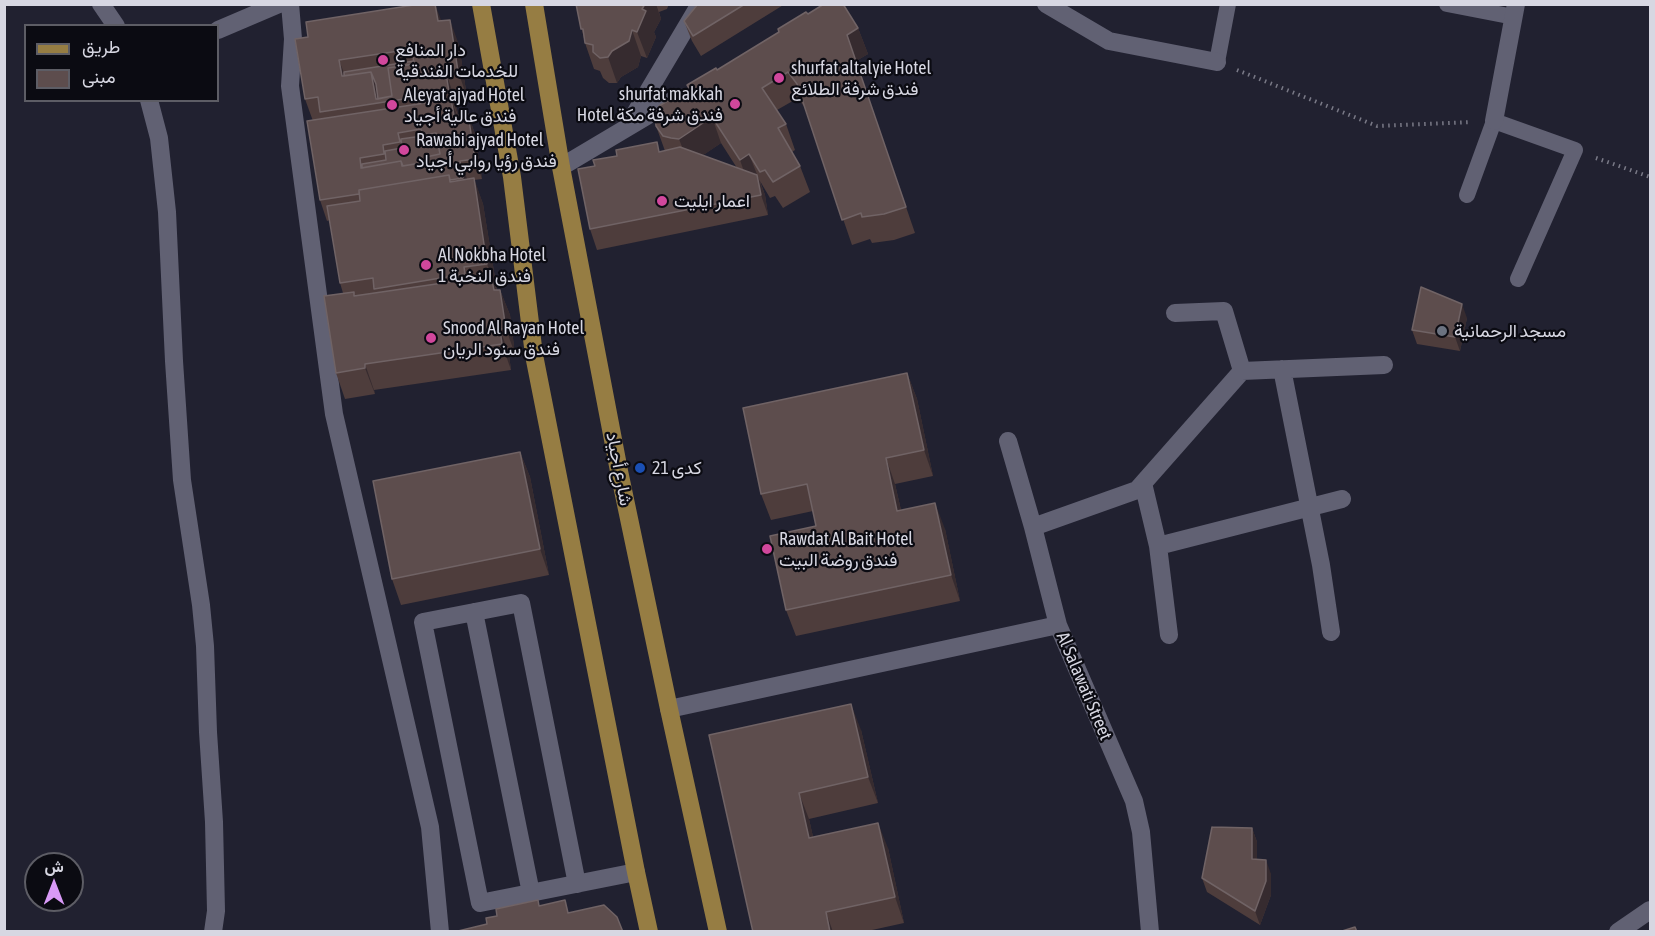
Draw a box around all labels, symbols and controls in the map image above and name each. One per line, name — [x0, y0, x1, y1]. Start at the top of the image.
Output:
legend — [24, 24, 219, 102]
text: طريق — [82, 36, 120, 57]
place label: دار المنافع للخدمات الفندقية — [395, 39, 518, 82]
marker: دار المنافع للخدمات الفندقية — [376, 53, 390, 67]
place label: shurfat altalyie Hotel فندق شرفة الطلائع — [791, 57, 931, 100]
text: مبنى — [82, 66, 116, 87]
marker: shurfat altalyie Hotel فندق شرفة الطلائع — [772, 71, 786, 85]
place label: shurfat makkah Hotel فندق شرفة مكة — [577, 83, 723, 125]
place label: Aleyat ajyad Hotel فندق عالية أجياد — [404, 84, 525, 127]
marker: shurfat makkah Hotel فندق شرفة مكة — [728, 97, 742, 111]
marker: Aleyat ajyad Hotel فندق عالية أجياد — [385, 98, 399, 112]
place label: Rawabi ajyad Hotel فندق رؤيا روابي أجياد — [416, 129, 557, 172]
marker: Rawabi ajyad Hotel فندق رؤيا روابي أجياد — [397, 143, 411, 157]
place label: اعمار ايليت — [674, 190, 750, 212]
marker: اعمار ايليت — [655, 194, 669, 208]
place label: Al Nokbha Hotel 1 فندق النخبة — [438, 244, 546, 286]
marker: Al Nokbha Hotel 1 فندق النخبة — [419, 258, 433, 272]
place label: Snood Al Rayan Hotel فندق سنود الريان — [443, 317, 584, 360]
place label: مسجد الرحمانية — [1454, 320, 1566, 342]
marker: مسجد الرحمانية — [1435, 324, 1449, 338]
marker: Snood Al Rayan Hotel فندق سنود الريان — [424, 331, 438, 345]
street label: شارع أجياد — [601, 430, 637, 508]
place label: كدى 21 — [652, 457, 702, 479]
marker: كدى 21 — [633, 461, 647, 475]
place label: Rawdat Al Bait Hotel فندق روضة البيت — [779, 528, 913, 570]
marker: Rawdat Al Bait Hotel فندق روضة البيت — [760, 542, 774, 556]
street label: Al Salawati Street — [1052, 629, 1116, 743]
north arrow — [24, 852, 84, 912]
text: ش — [44, 857, 64, 875]

